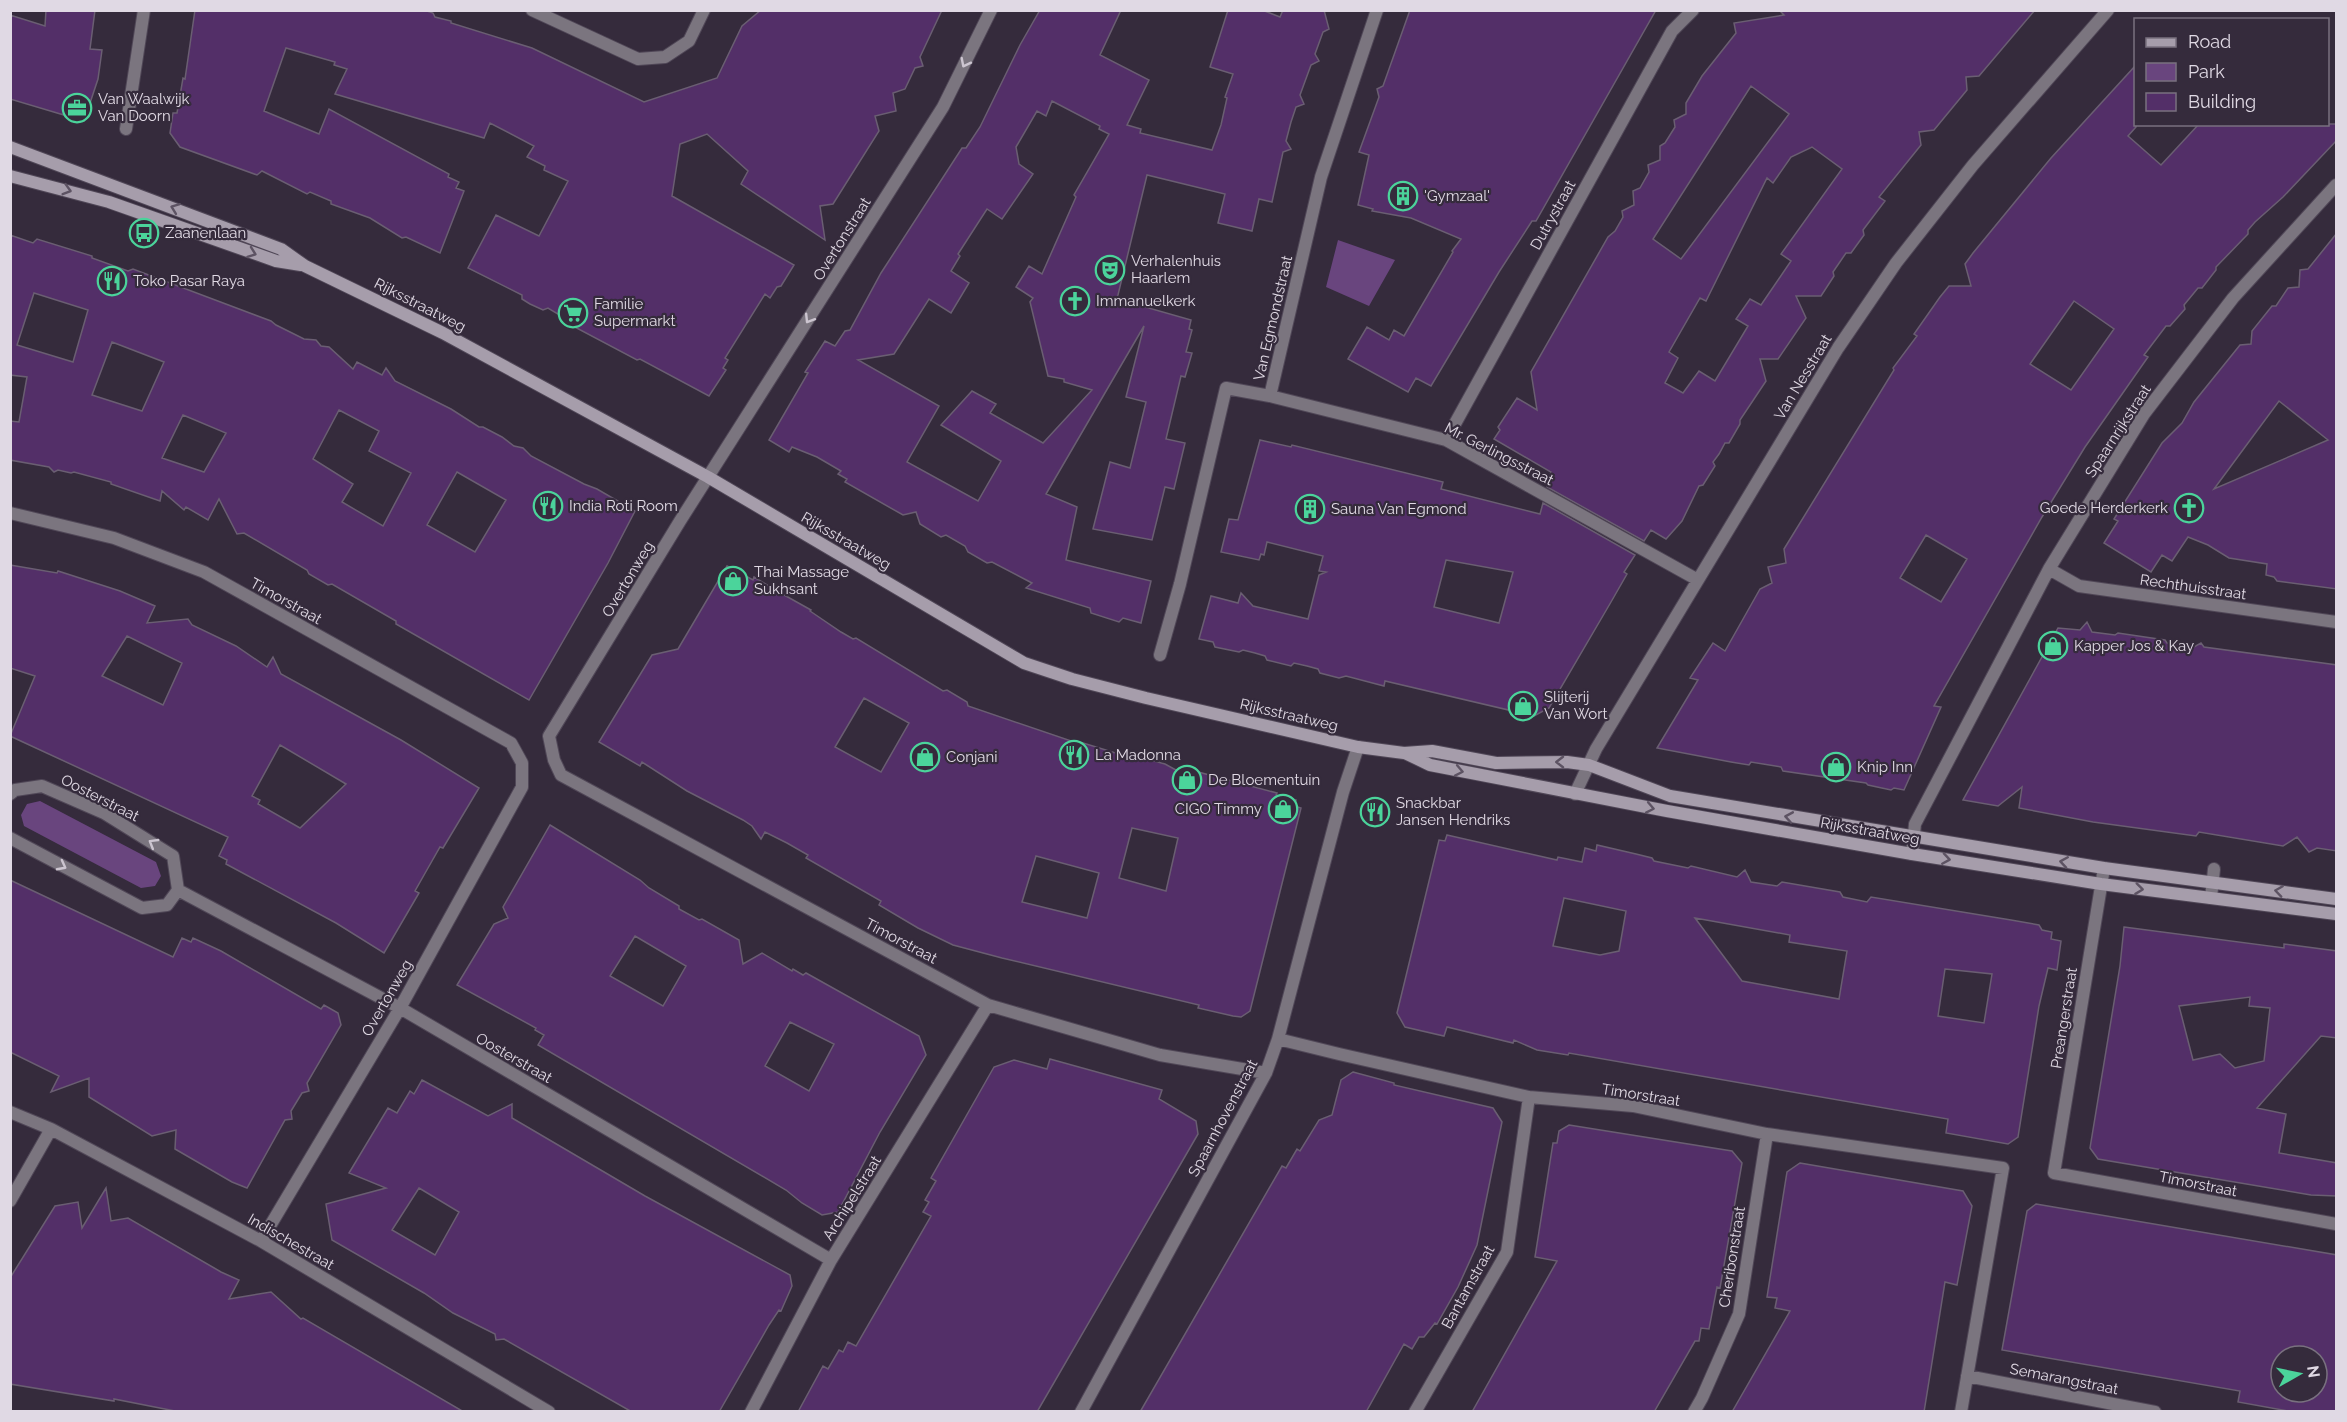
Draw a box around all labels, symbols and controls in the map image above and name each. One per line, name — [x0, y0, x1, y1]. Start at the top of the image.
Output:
legend — [2134, 18, 2329, 126]
text: Road — [2188, 31, 2231, 52]
one-way arrow — [961, 56, 973, 67]
text: Park — [2188, 61, 2225, 82]
place label: Van Waalwijk Van Doorn — [98, 90, 190, 125]
text: Building — [2188, 91, 2256, 112]
office icon: Van Waalwijk Van Doorn — [61, 92, 93, 124]
street label: Dutrystraat — [1527, 177, 1579, 253]
building icon: 'Gymzaal' — [1387, 180, 1419, 212]
one-way arrow — [61, 183, 72, 195]
place label: 'Gymzaal' — [1424, 187, 1490, 205]
street label: Overtonstraat — [809, 194, 875, 284]
one-way arrow — [171, 203, 181, 216]
bus stop icon: Zaanenlaan — [128, 217, 160, 249]
place label: Zaanenlaan — [165, 224, 246, 242]
one-way arrow — [246, 245, 257, 258]
place label: Verhalenhuis Haarlem — [1131, 252, 1221, 287]
theatre icon: Verhalenhuis Haarlem — [1094, 254, 1126, 286]
street label: Van Egmondstraat — [1250, 254, 1296, 382]
restaurant icon: Toko Pasar Raya — [96, 265, 128, 297]
place label: Toko Pasar Raya — [133, 272, 245, 290]
street label: Rijksstraatweg — [371, 274, 469, 336]
church icon: Immanuelkerk — [1059, 285, 1091, 317]
place label: Immanuelkerk — [1096, 292, 1196, 310]
place label: Familie Supermarkt — [594, 295, 676, 330]
supermarket icon: Familie Supermarkt — [557, 297, 589, 329]
one-way arrow — [805, 313, 817, 323]
street label: Van Nesstraat — [1770, 331, 1836, 423]
street label: Spaarnrijkstraat — [2081, 381, 2155, 481]
street label: Mr. Gerlingsstraat — [1442, 419, 1556, 489]
restaurant icon: India Roti Room — [532, 490, 564, 522]
church icon: Goede Herderkerk — [2173, 492, 2205, 524]
building icon: Sauna Van Egmond — [1294, 493, 1326, 525]
place label: India Roti Room — [569, 497, 678, 515]
place label: Goede Herderkerk — [2040, 499, 2168, 517]
place label: Sauna Van Egmond — [1331, 500, 1467, 518]
street label: Rijksstraatweg — [798, 508, 894, 574]
street label: Overtonweg — [598, 538, 658, 620]
place label: Thai Massage Sukhsant — [754, 563, 849, 598]
shop icon: Thai Massage Sukhsant — [717, 565, 749, 597]
street label: Rechthuisstraat — [2139, 571, 2247, 603]
street label: Timorstraat — [247, 574, 325, 628]
shop icon: Kapper Jos & Kay — [2037, 630, 2069, 662]
place label: Kapper Jos & Kay — [2074, 637, 2194, 655]
place label: Slijterij Van Wort — [1544, 688, 1608, 723]
shop icon: Slijterij Van Wort — [1507, 690, 1539, 722]
street label: Rijksstraatweg — [1238, 695, 1340, 735]
restaurant icon: La Madonna — [1058, 739, 1090, 771]
shop icon: Conjani — [909, 741, 941, 773]
place label: La Madonna — [1095, 746, 1181, 764]
place label: Conjani — [946, 748, 998, 766]
shop icon: Knip Inn — [1820, 751, 1852, 783]
one-way arrow — [1555, 756, 1564, 768]
place label: Knip Inn — [1857, 758, 1913, 776]
shop icon: De Bloementuin — [1171, 764, 1203, 796]
one-way arrow — [1454, 764, 1464, 777]
street label: Oosterstraat — [58, 771, 142, 825]
place label: De Bloementuin — [1208, 771, 1320, 789]
shop icon: CIGO Timmy — [1267, 793, 1299, 825]
place label: Snackbar Jansen Hendriks — [1396, 794, 1510, 829]
restaurant icon: Snackbar Jansen Hendriks — [1359, 796, 1391, 828]
place label: CIGO Timmy — [1175, 800, 1262, 818]
one-way arrow — [1645, 801, 1655, 814]
one-way arrow — [1785, 811, 1794, 823]
street label: Rijksstraatweg — [1819, 813, 1921, 849]
one-way arrow — [149, 839, 159, 851]
one-way arrow — [1941, 852, 1951, 865]
one-way arrow — [2060, 856, 2070, 869]
one-way arrow — [56, 858, 67, 870]
one-way arrow — [2134, 882, 2143, 894]
one-way arrow — [2274, 885, 2283, 898]
street label: Timorstraat — [862, 914, 940, 968]
street label: Overtonweg — [358, 956, 416, 1040]
street label: Preangerstraat — [2047, 966, 2081, 1070]
street label: Oosterstraat — [473, 1029, 555, 1087]
street label: Spaarnhovenstraat — [1184, 1056, 1262, 1180]
street label: Timorstraat — [1600, 1080, 1682, 1110]
street label: Archipelstraat — [819, 1152, 885, 1244]
street label: Timorstraat — [2157, 1168, 2239, 1200]
street label: Cheribonstraat — [1715, 1205, 1749, 1309]
street label: Indischestraat — [245, 1210, 337, 1274]
street label: Bantamstraat — [1438, 1242, 1498, 1332]
north arrow — [2269, 1344, 2329, 1404]
street label: Semarangstraat — [2008, 1360, 2120, 1398]
text: N — [2303, 1364, 2324, 1379]

